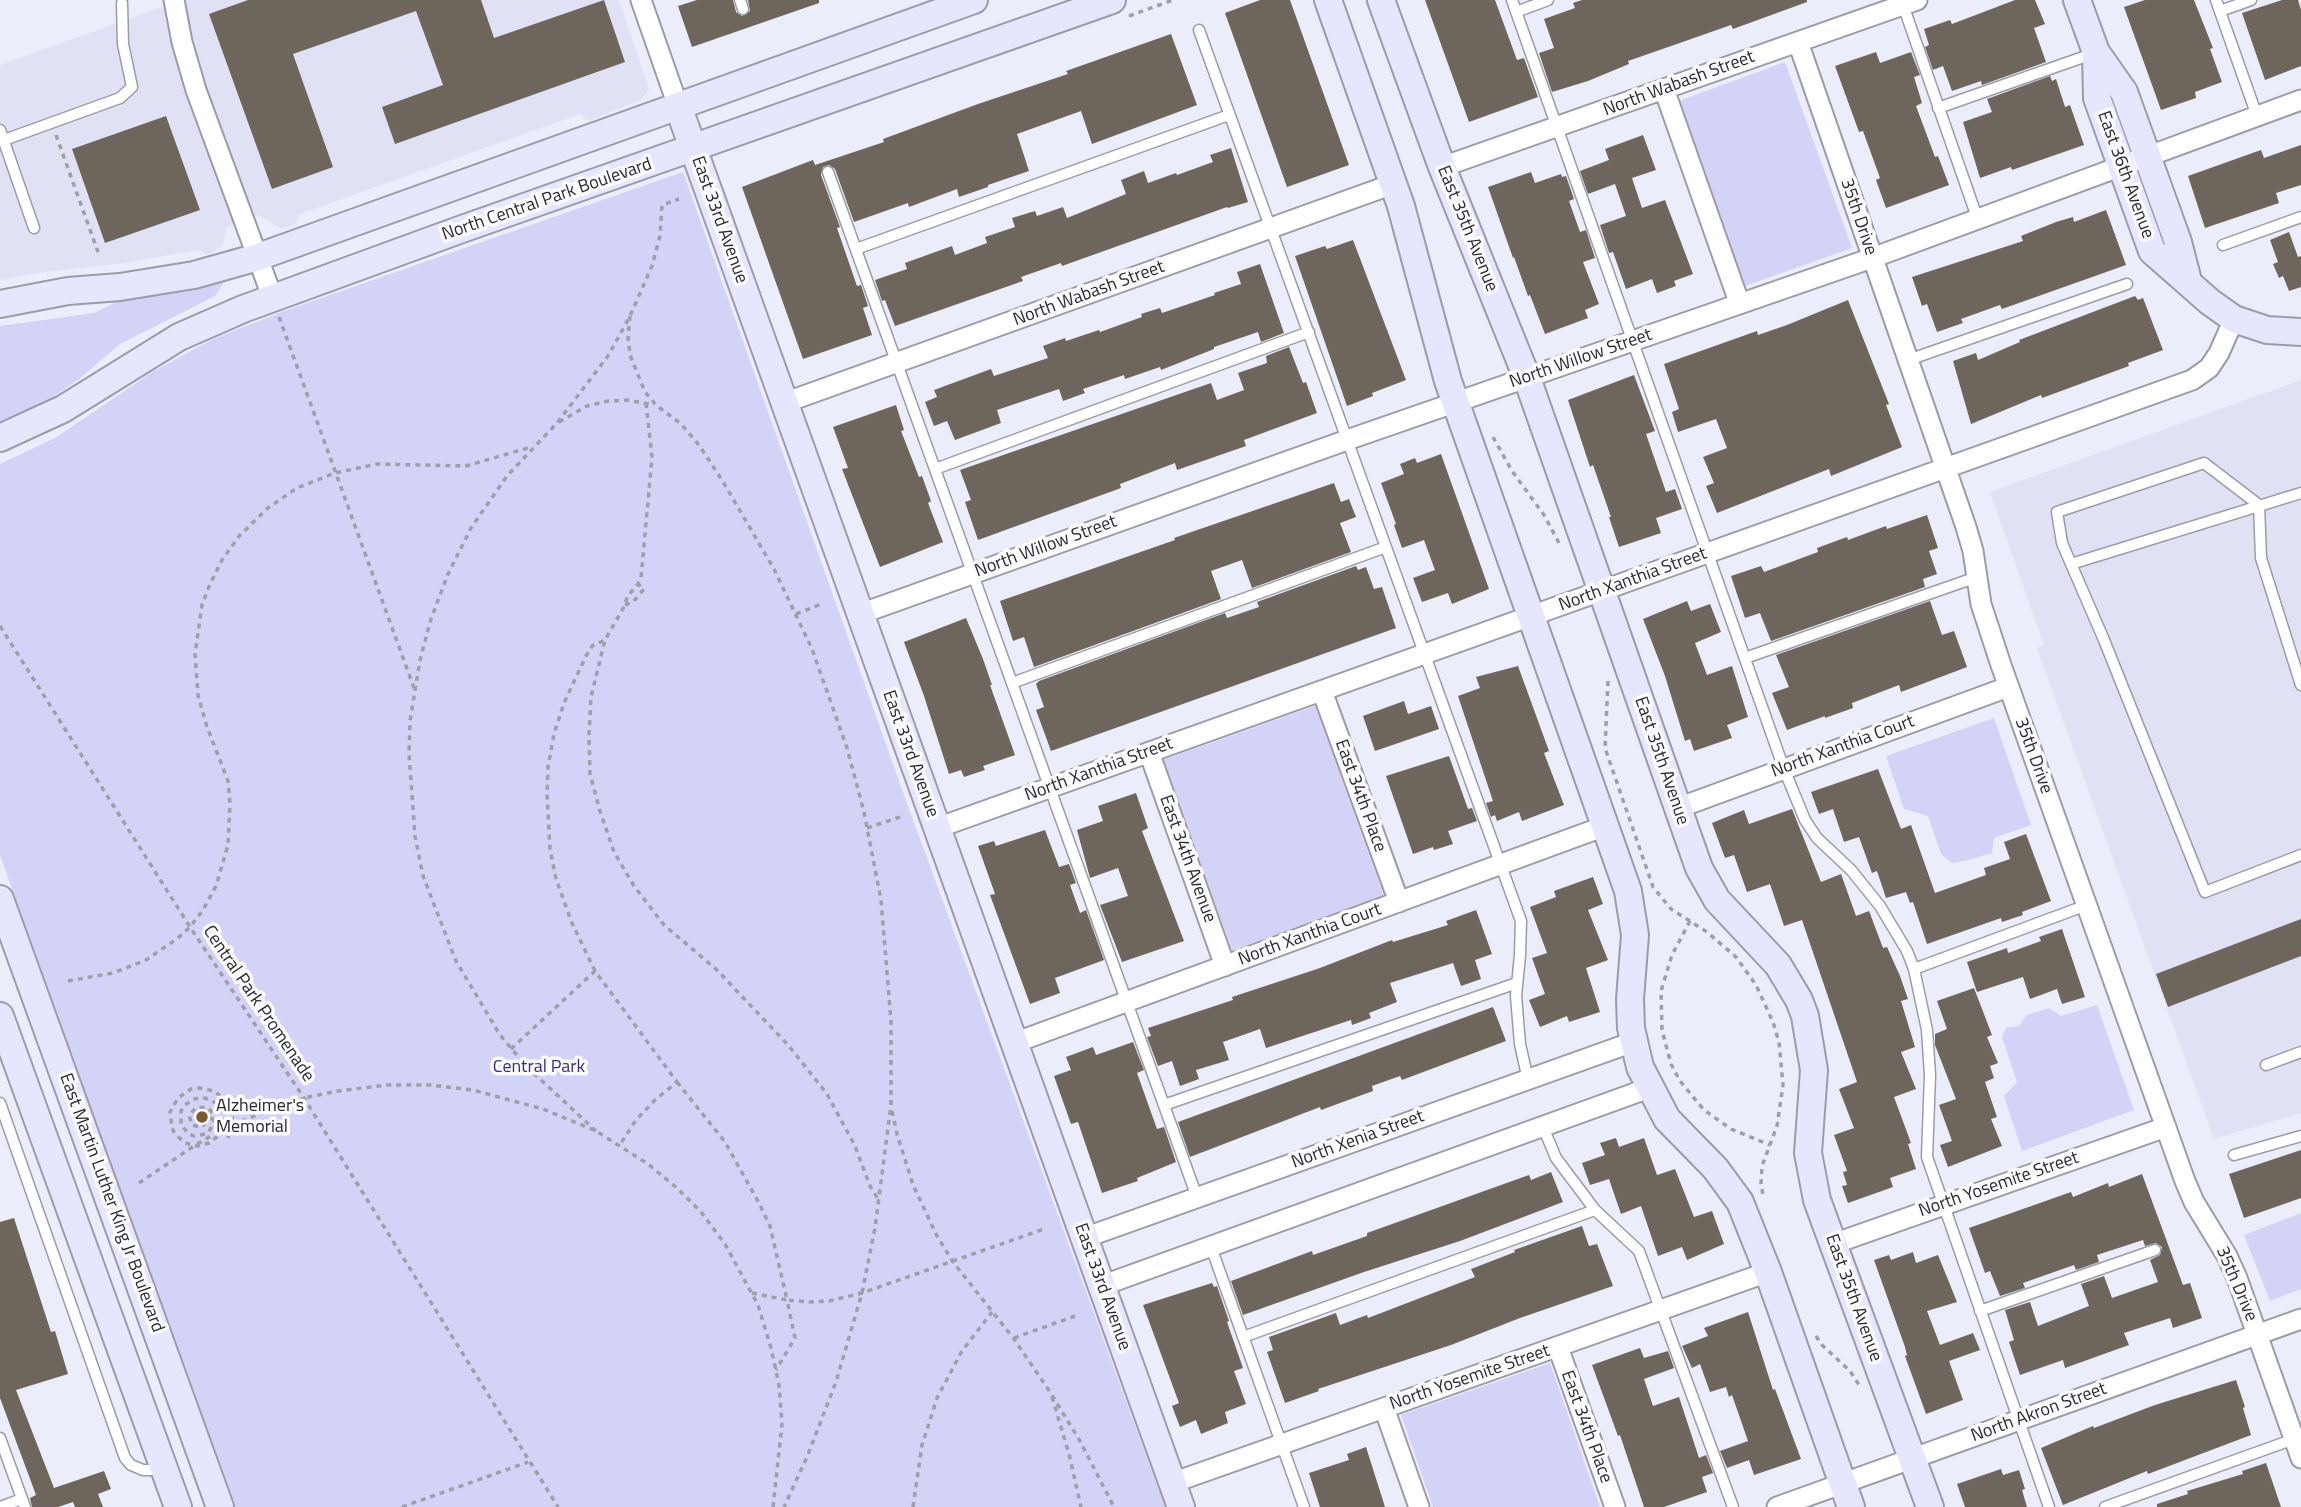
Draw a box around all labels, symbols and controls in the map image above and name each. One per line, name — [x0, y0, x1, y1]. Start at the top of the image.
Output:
street label: North Wabash Street — [1600, 47, 1758, 121]
street label: East 36th Avenue — [2092, 108, 2158, 242]
street label: North Central Park Boulevard — [439, 154, 655, 246]
street label: East 33rd Avenue — [686, 154, 752, 286]
street label: East 35th Avenue — [1432, 163, 1502, 295]
street label: 35th Drive — [1835, 176, 1881, 258]
street label: North Wabash Street — [1010, 257, 1168, 331]
street label: North Willow Street — [1507, 324, 1655, 394]
street label: North Willow Street — [972, 511, 1120, 583]
street label: North Xanthia Street — [1556, 543, 1710, 617]
street label: East 33rd Avenue — [877, 688, 943, 820]
street label: East 35th Avenue — [1629, 694, 1693, 828]
street label: North Xanthia Court — [1769, 711, 1917, 783]
street label: 35th Drive — [2009, 715, 2057, 797]
street label: North Xanthia Street — [1022, 733, 1176, 807]
street label: East 34th Place — [1330, 737, 1390, 855]
street label: East 34th Avenue — [1154, 792, 1220, 926]
street label: North Xanthia Court — [1236, 899, 1384, 971]
street label: Central Park Promenade — [198, 922, 318, 1086]
park label: Central Park — [493, 1057, 585, 1079]
street label: East Martin Luther King Jr Boulevard — [54, 1071, 168, 1335]
place label: Alzheimer's Memorial — [216, 1096, 304, 1138]
street label: North Xenia Street — [1289, 1106, 1427, 1174]
marker: Alzheimer's Memorial — [194, 1109, 210, 1125]
street label: North Yosemite Street — [1916, 1147, 2082, 1223]
street label: East 33rd Avenue — [1069, 1221, 1135, 1353]
street label: East 35th Avenue — [1820, 1231, 1886, 1365]
street label: 35th Drive — [2211, 1243, 2261, 1325]
street label: North Yosemite Street — [1387, 1340, 1553, 1416]
street label: East 34th Place — [1556, 1368, 1616, 1486]
street label: North Akron Street — [1968, 1378, 2110, 1448]

